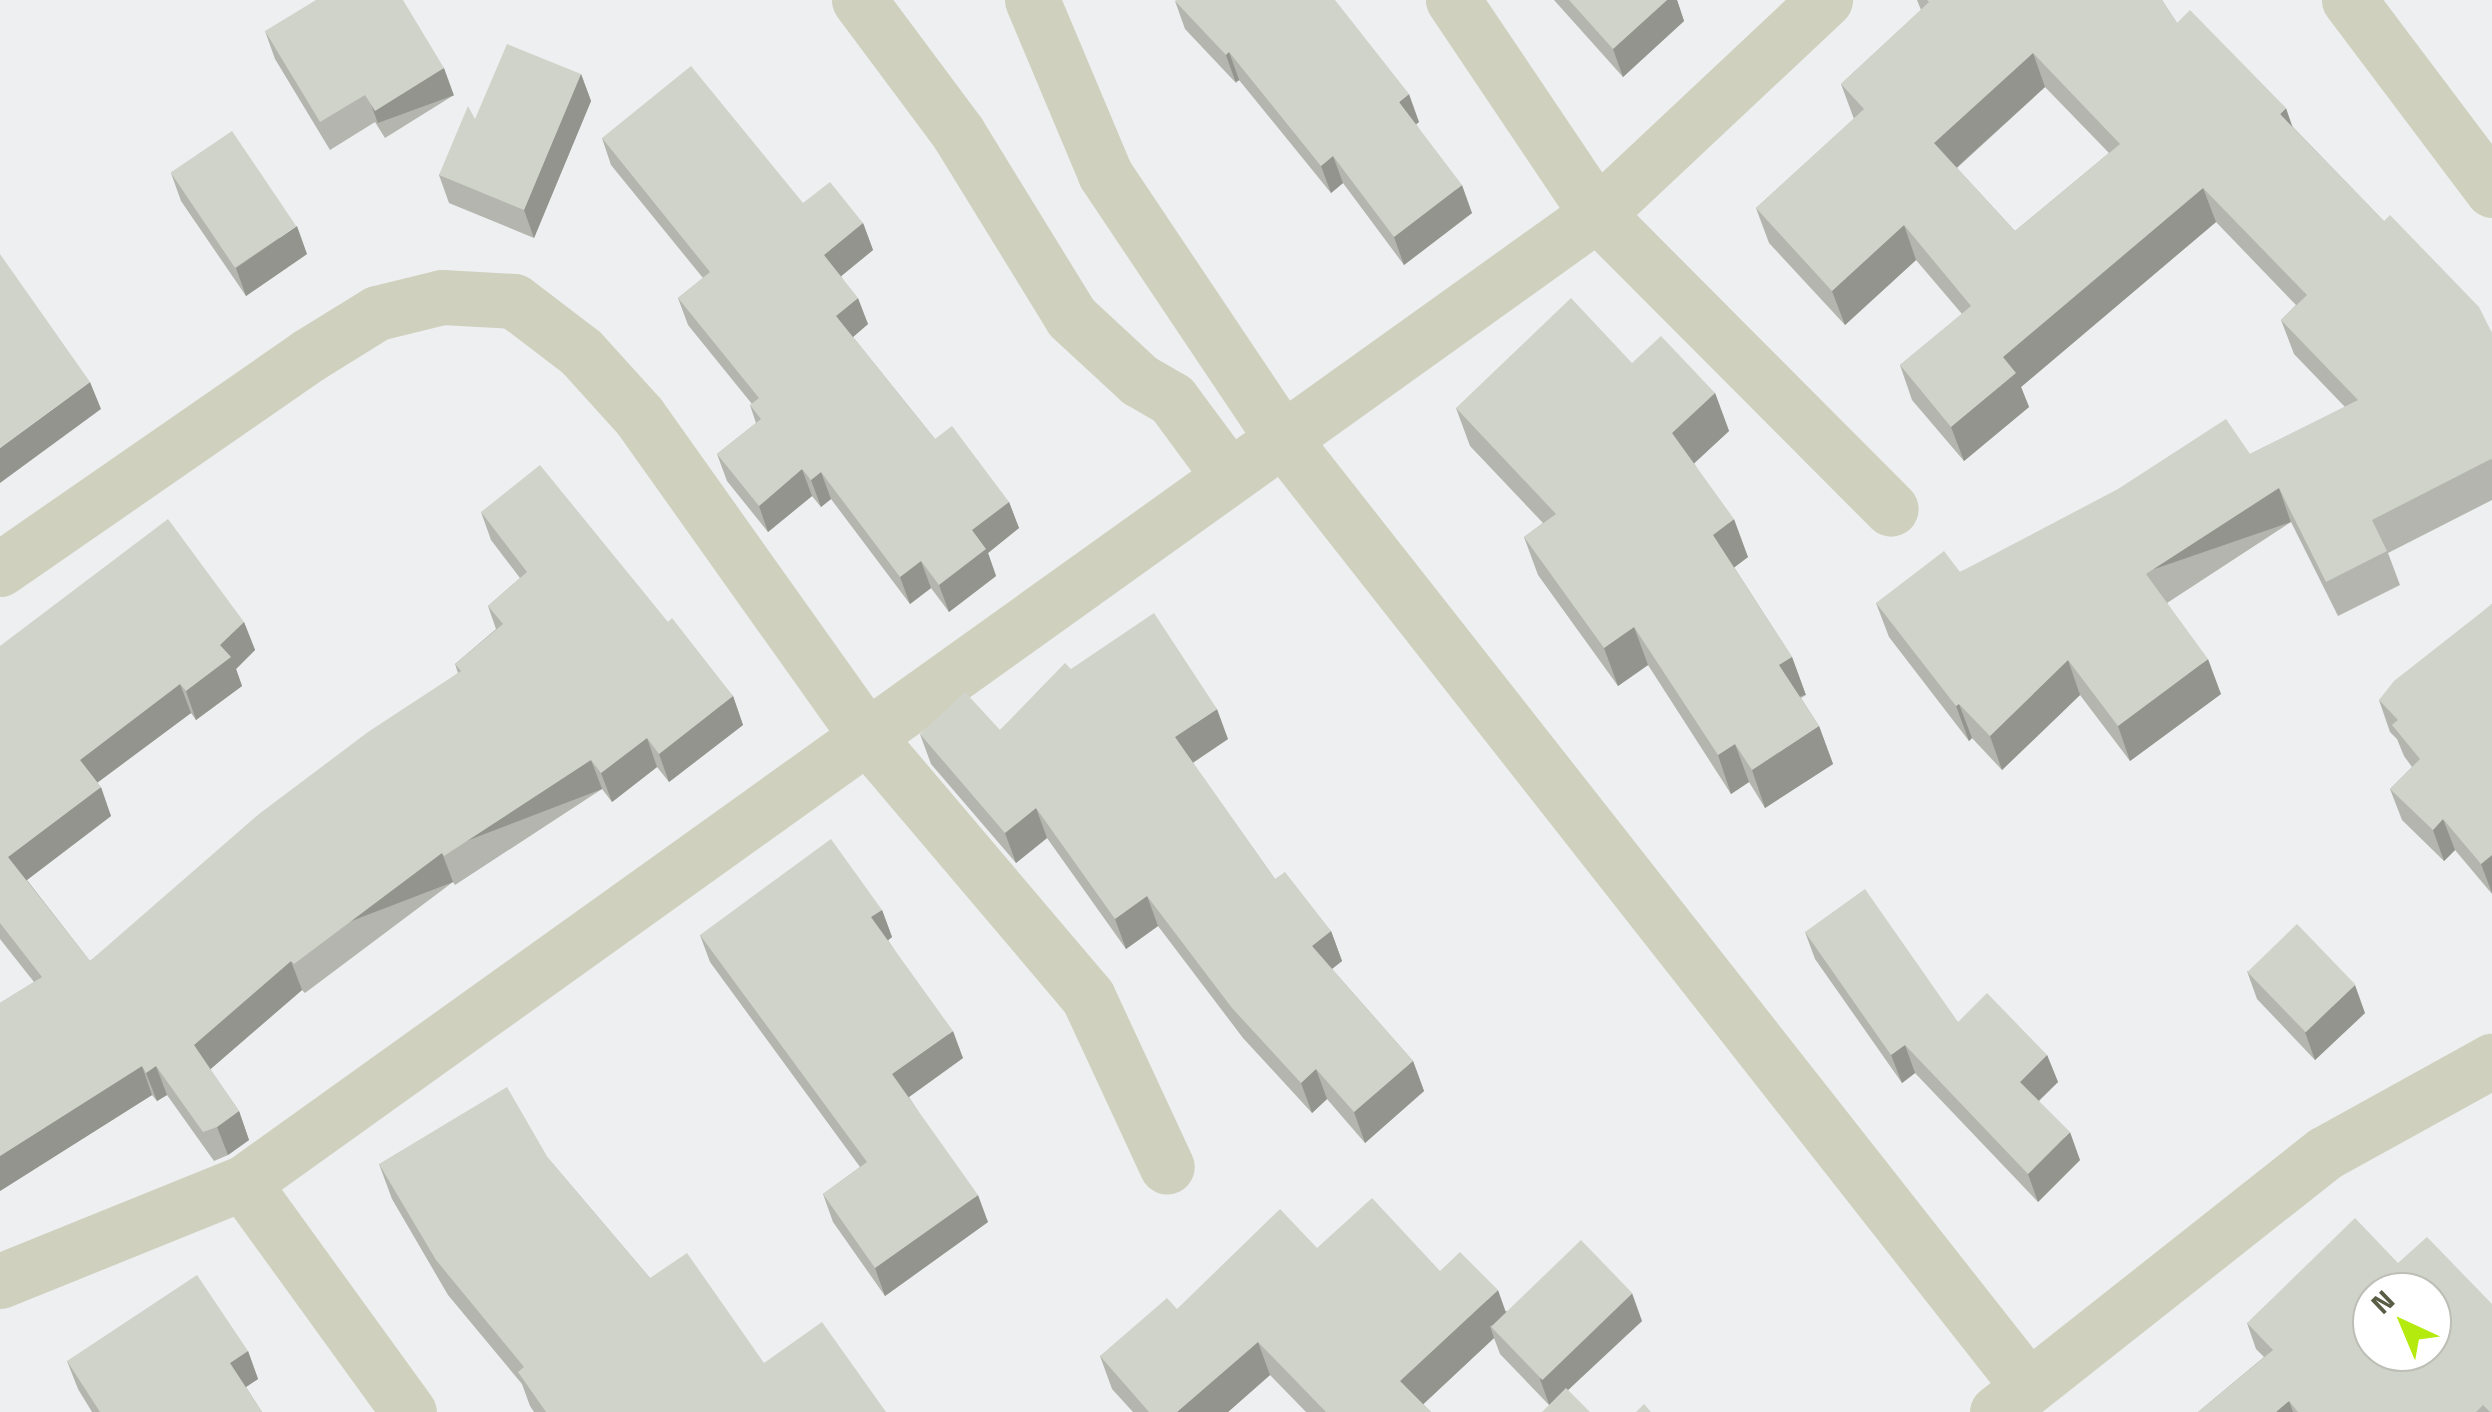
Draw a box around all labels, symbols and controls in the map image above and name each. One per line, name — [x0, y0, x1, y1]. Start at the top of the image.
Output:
north arrow — [2352, 1272, 2452, 1372]
text: N — [2360, 1279, 2404, 1324]

